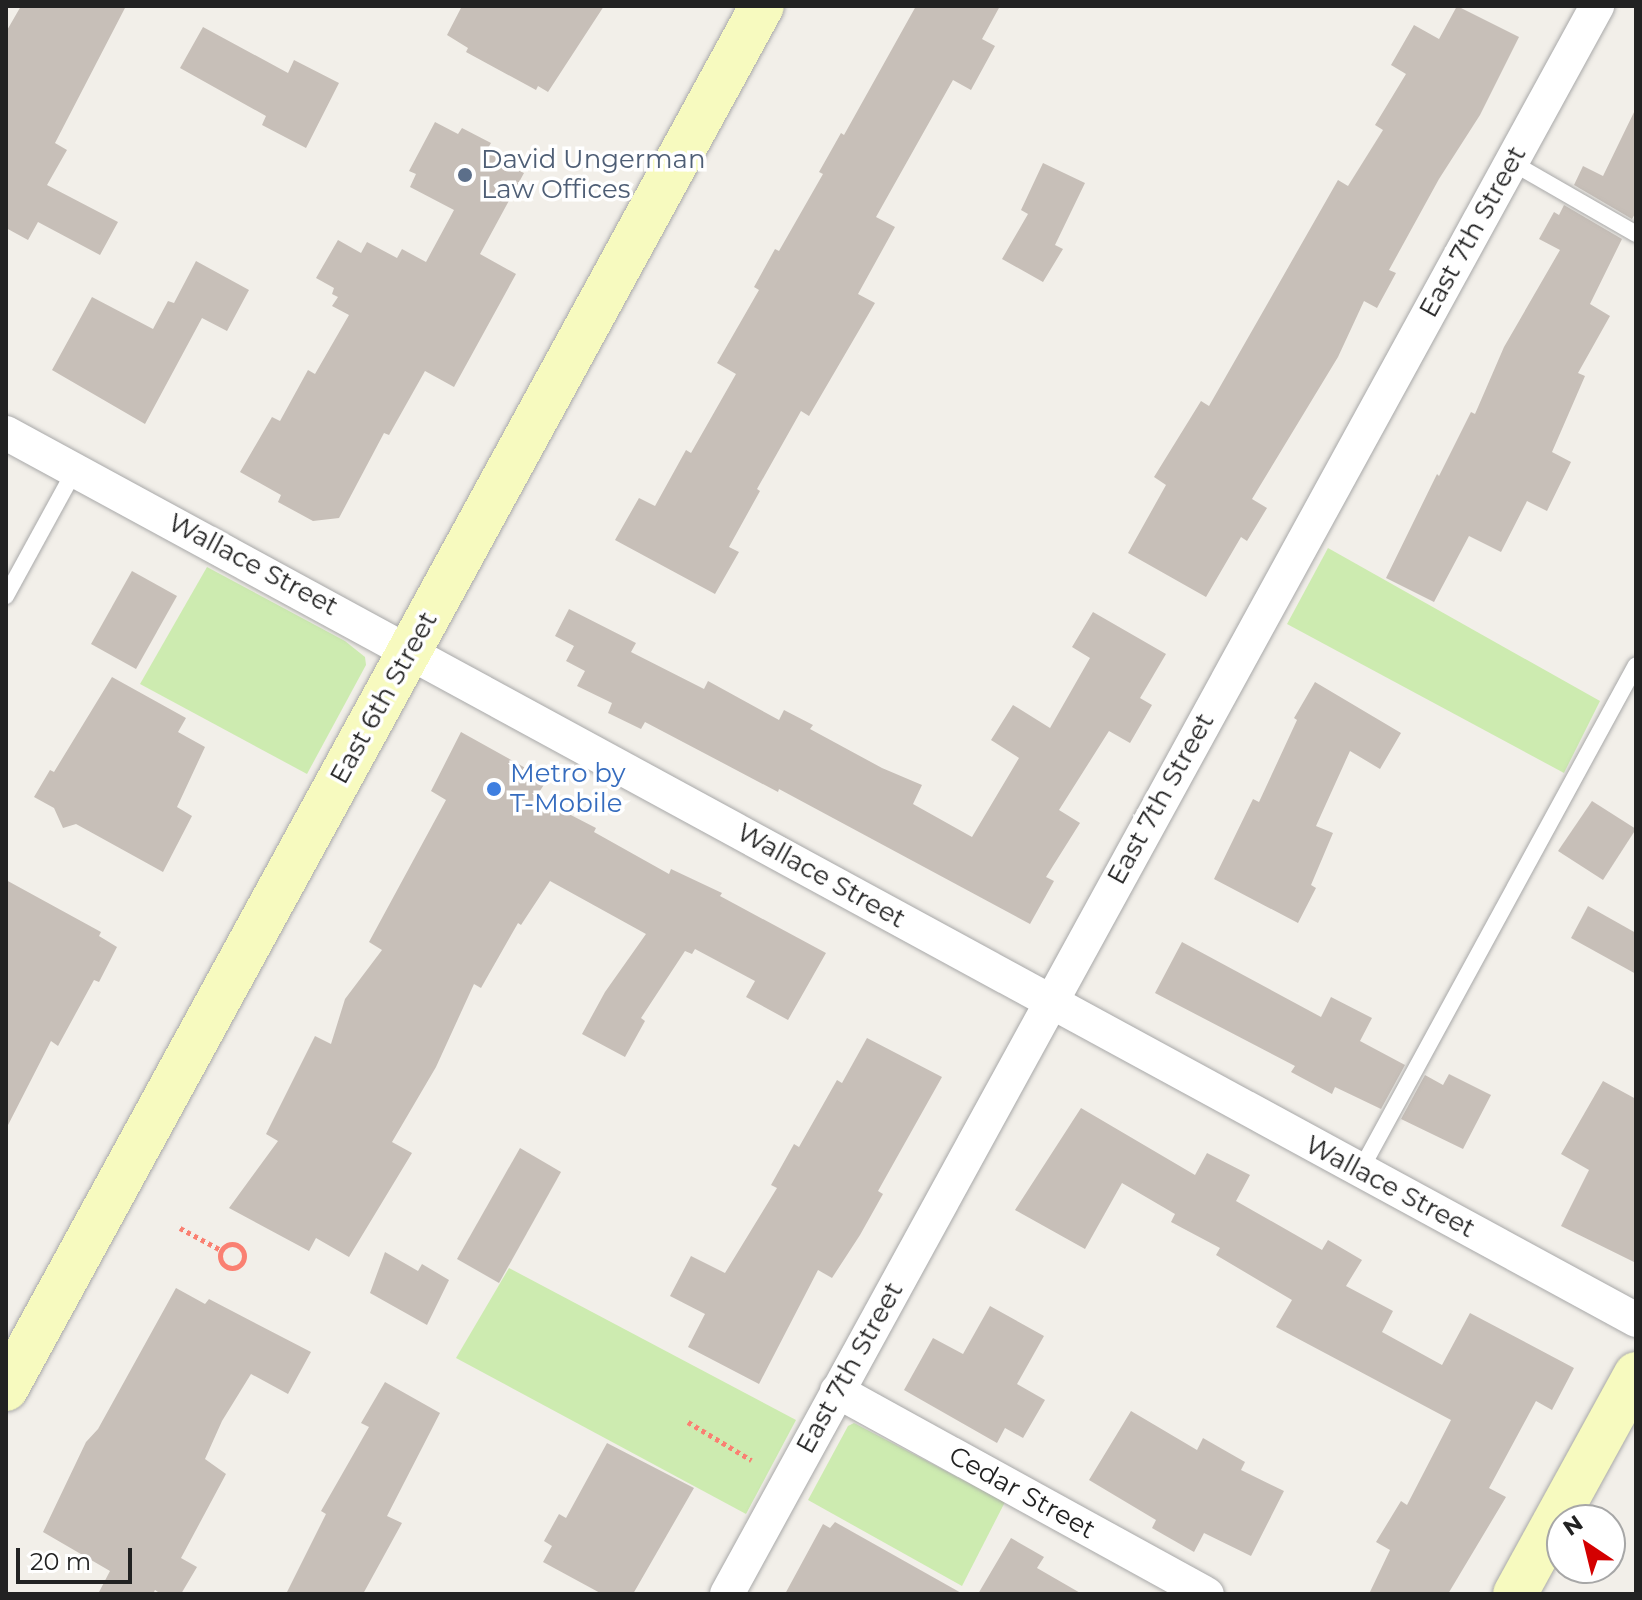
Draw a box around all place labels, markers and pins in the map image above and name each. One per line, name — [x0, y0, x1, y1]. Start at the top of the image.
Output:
place label: David Ungerman Law Offices — [481, 144, 705, 206]
marker: David Ungerman Law Offices — [456, 166, 474, 184]
place label: Metro by T-Mobile — [510, 758, 626, 820]
marker: Metro by T-Mobile — [485, 780, 503, 798]

